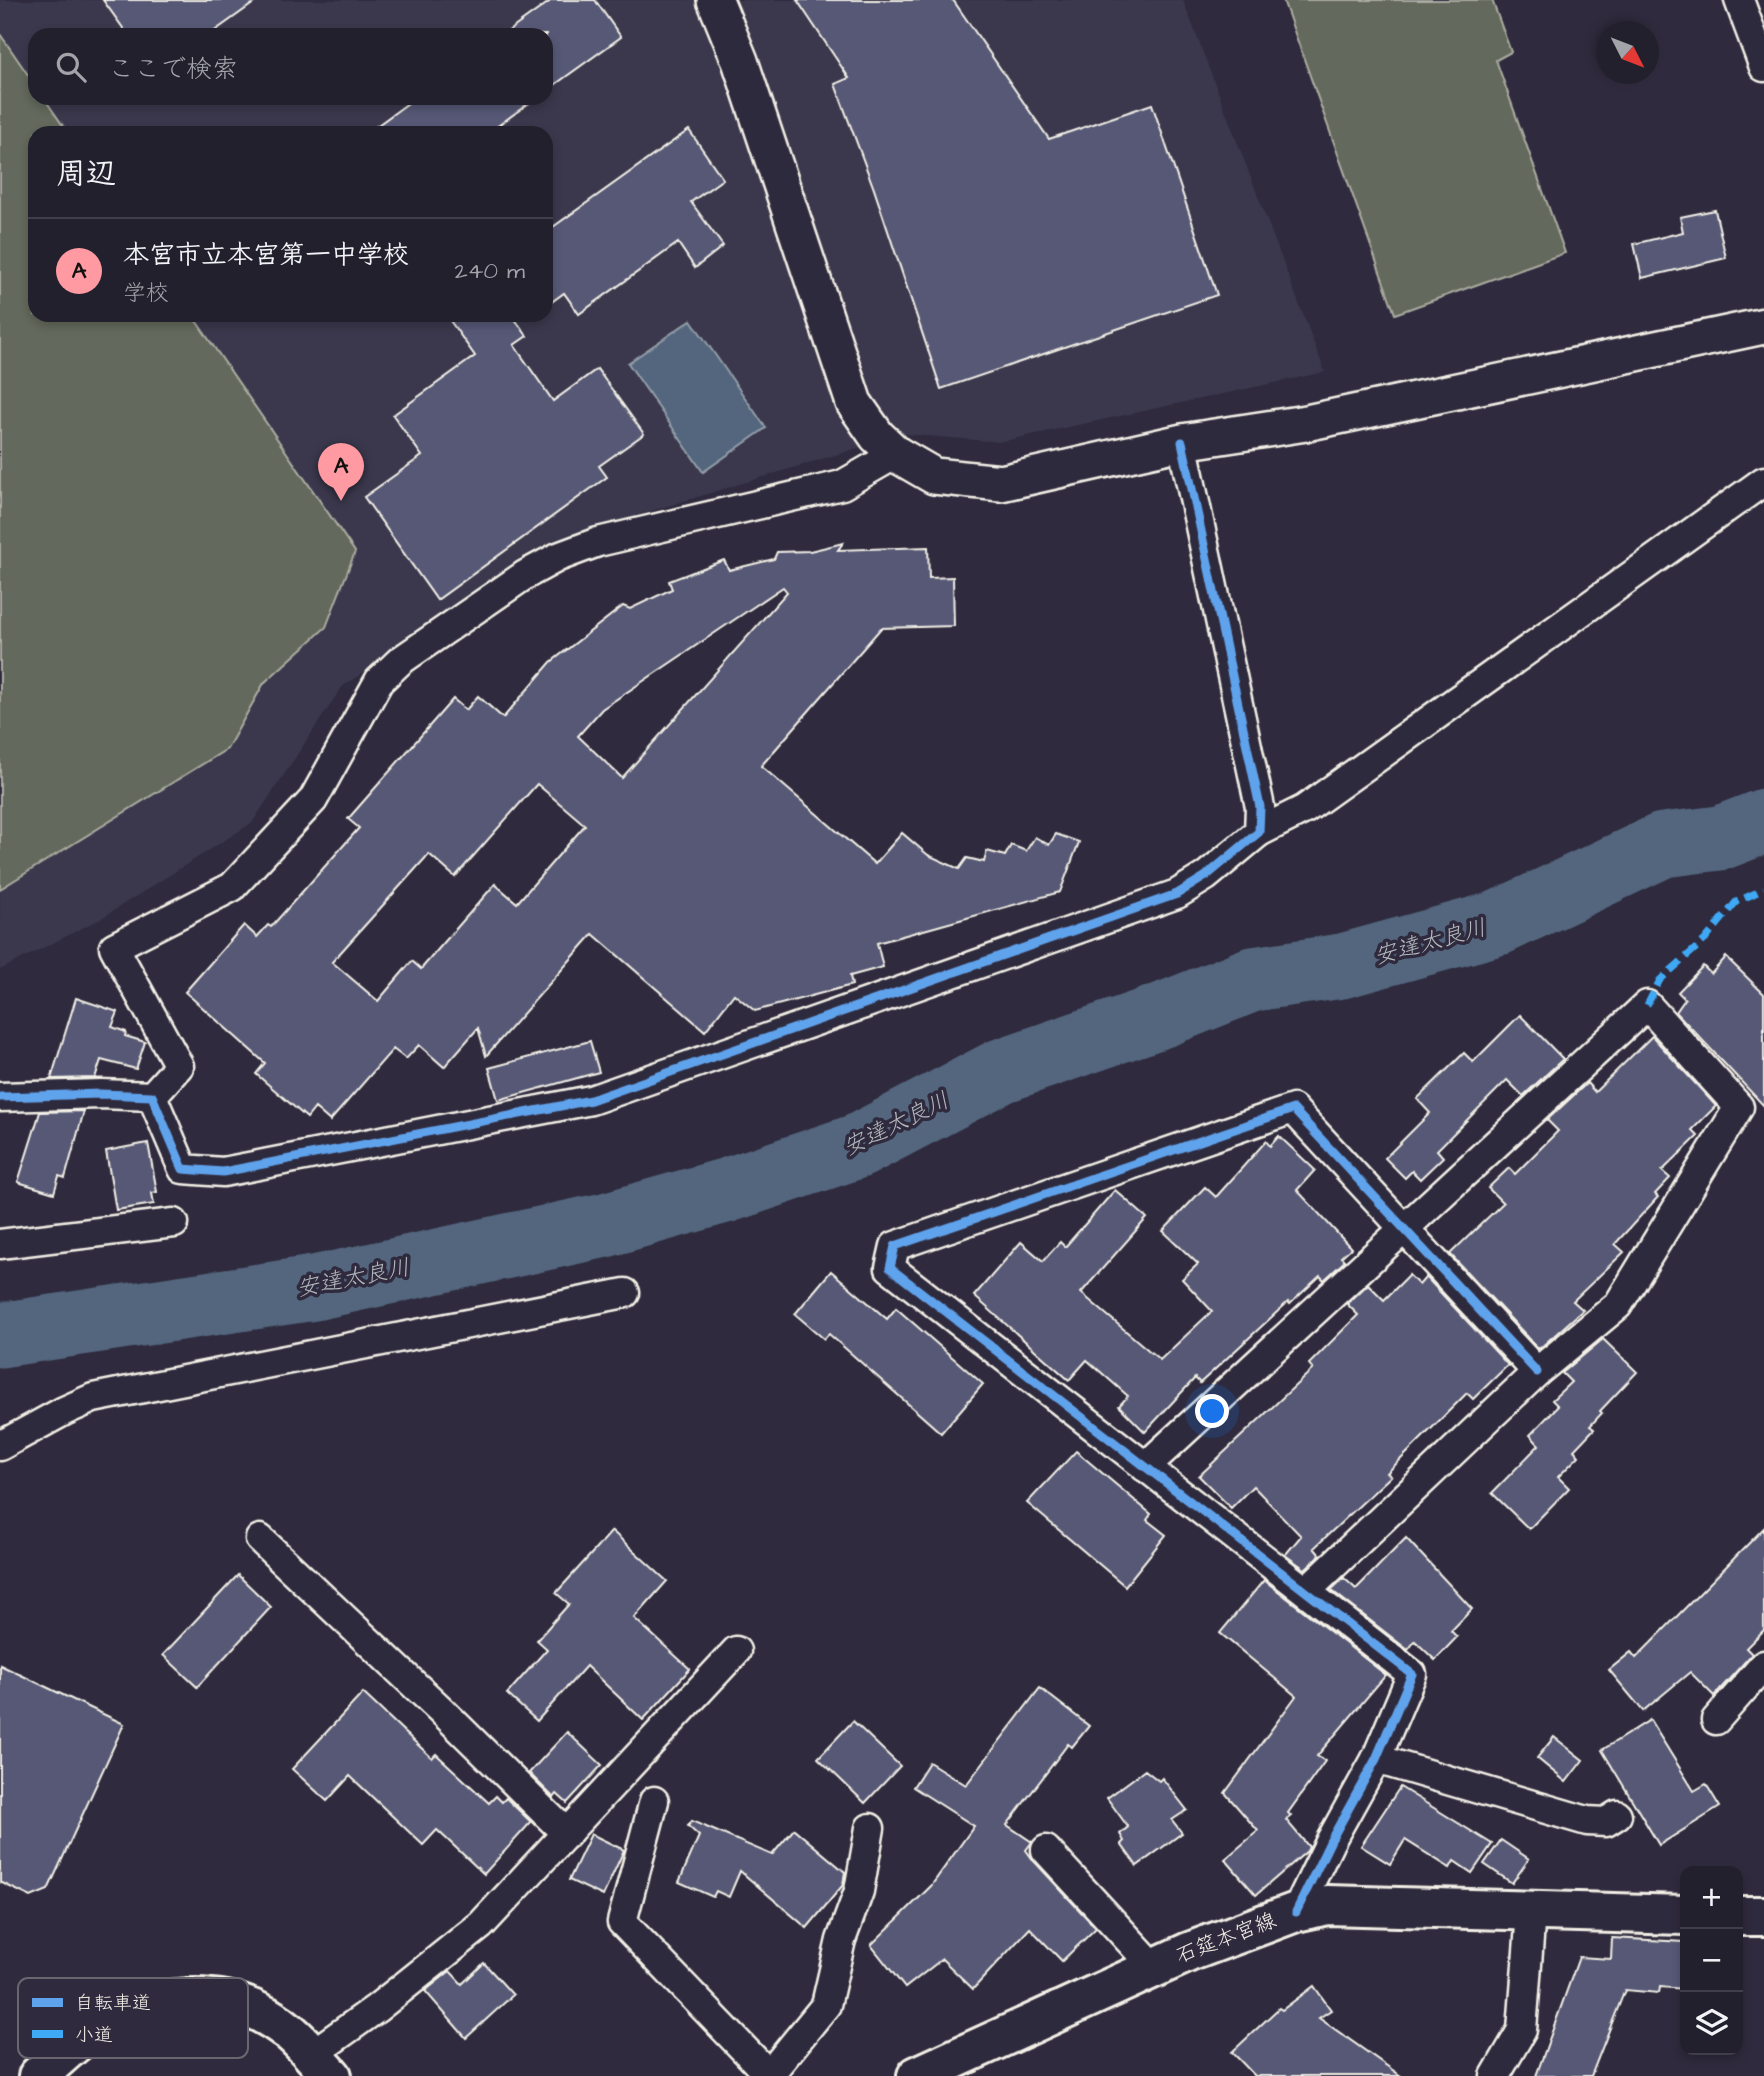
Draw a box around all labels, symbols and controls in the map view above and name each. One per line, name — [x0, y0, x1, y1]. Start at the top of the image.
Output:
north arrow — [1596, 21, 1659, 84]
search box — [28, 28, 553, 105]
icon: search — [52, 48, 90, 86]
text: ここで検索 — [108, 51, 238, 87]
text: 周辺 — [56, 153, 116, 195]
text: 本宮市立本宮第一中学校 — [123, 237, 409, 273]
text: A — [72, 255, 86, 287]
text: 240 m — [455, 255, 525, 287]
text: 学校 — [123, 277, 169, 309]
pin: A — [318, 443, 364, 501]
water label: 安達太良川 — [1370, 912, 1490, 972]
water label: 安達太良川 — [837, 1084, 955, 1164]
water label: 安達太良川 — [294, 1251, 412, 1305]
your location — [1195, 1394, 1229, 1428]
map controls — [1680, 1866, 1743, 2055]
button: + — [1680, 1866, 1743, 1929]
street label: 石筵本宮線 — [1172, 1906, 1280, 1970]
button: − — [1680, 1929, 1743, 1992]
legend — [18, 1978, 248, 2058]
text: 自転車道 — [75, 1990, 151, 2017]
button: layers — [1680, 1992, 1743, 2055]
text: 小道 — [75, 2022, 113, 2049]

